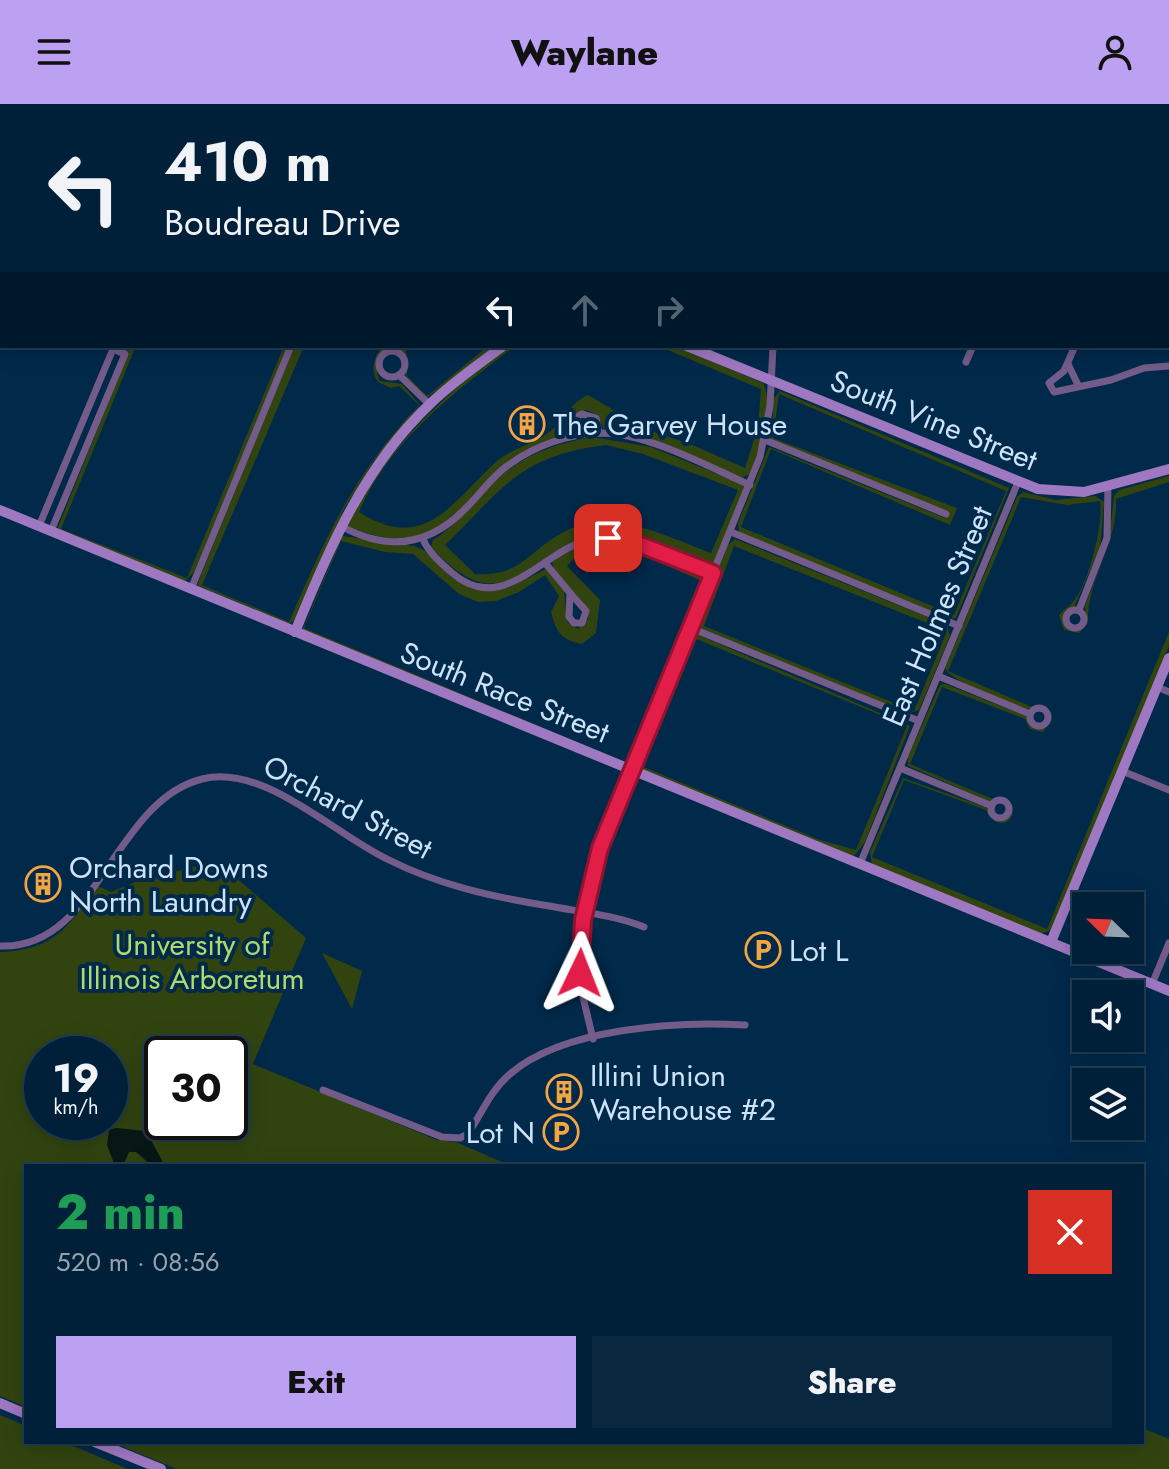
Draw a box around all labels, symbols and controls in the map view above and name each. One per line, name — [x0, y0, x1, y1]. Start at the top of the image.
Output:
text: Waylane — [511, 26, 658, 78]
icon: menu — [32, 30, 76, 74]
icon: person — [1093, 30, 1137, 74]
text: 410 m — [164, 121, 331, 202]
icon: left — [32, 136, 136, 240]
text: Boudreau Drive — [164, 196, 401, 248]
icon: left — [479, 288, 523, 332]
icon: ahead — [563, 288, 607, 332]
icon: right — [647, 288, 691, 332]
street label: South Vine Street — [824, 359, 1045, 481]
place label: The Garvey House — [553, 403, 787, 446]
building icon: The Garvey House — [508, 405, 546, 443]
street label: East Holmes Street — [871, 498, 1003, 733]
pin — [574, 504, 642, 572]
icon: arrive — [586, 516, 630, 560]
street label: South Race Street — [394, 630, 617, 754]
street label: Orchard Street — [256, 744, 441, 870]
place label: Orchard Downs North Laundry — [69, 846, 268, 923]
building icon: Orchard Downs North Laundry — [24, 865, 62, 903]
north arrow — [1072, 892, 1144, 964]
map controls — [1072, 892, 1144, 1140]
park label: University of Illinois Arboretum — [79, 923, 305, 1000]
place label: Lot L — [789, 929, 849, 972]
position arrow — [538, 931, 622, 1015]
parking icon: Lot L — [744, 931, 782, 969]
button: sound — [1072, 980, 1144, 1052]
speed limit sign: 30 — [144, 1036, 248, 1140]
text: 19 — [52, 1049, 100, 1107]
place label: Illini Union Warehouse #2 — [590, 1054, 776, 1131]
button: layers — [1072, 1068, 1144, 1140]
building icon: Illini Union Warehouse #2 — [545, 1073, 583, 1111]
text: km/h — [53, 1093, 99, 1122]
place label: Lot N — [466, 1111, 535, 1154]
parking icon: Lot N — [542, 1113, 580, 1151]
text: 2 min — [56, 1178, 185, 1247]
button: close — [1028, 1190, 1112, 1274]
text: 520 m · 08:56 — [56, 1243, 220, 1281]
button: Exit — [56, 1336, 576, 1428]
button: Share — [592, 1336, 1112, 1428]

